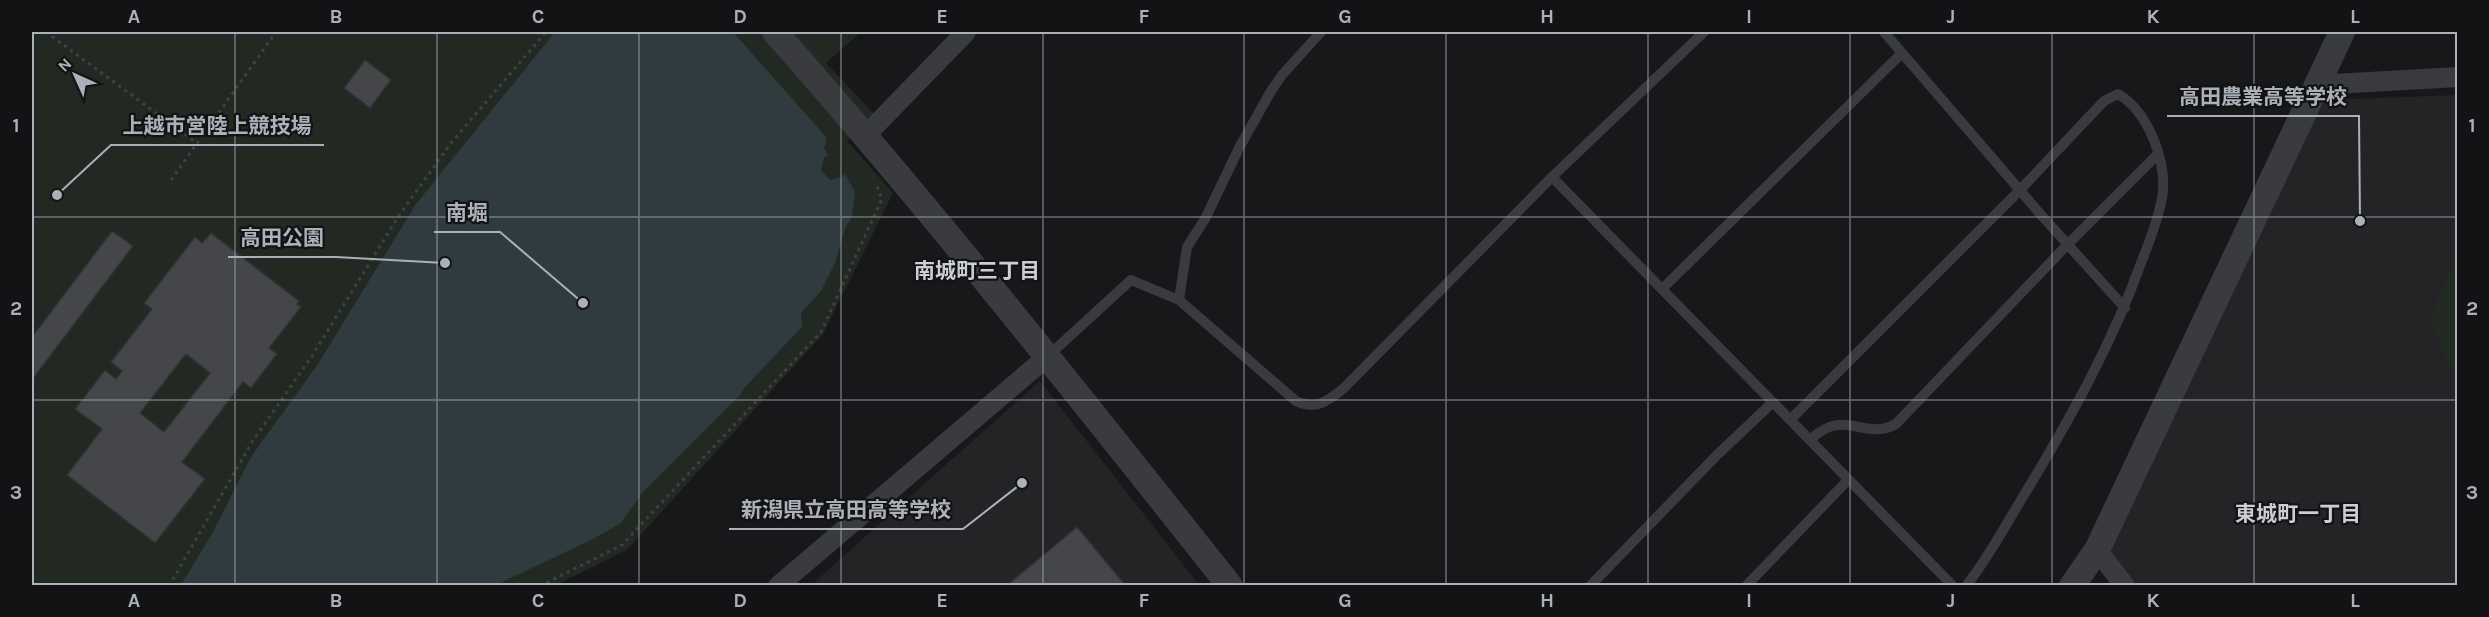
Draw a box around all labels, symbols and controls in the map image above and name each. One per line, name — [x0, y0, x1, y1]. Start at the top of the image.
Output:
text: A — [128, 5, 141, 28]
text: B — [330, 5, 342, 28]
text: C — [532, 5, 544, 28]
text: D — [733, 5, 747, 28]
text: E — [936, 5, 948, 28]
text: F — [1139, 5, 1150, 28]
text: G — [1338, 5, 1352, 28]
text: H — [1540, 5, 1554, 28]
text: I — [1746, 5, 1752, 28]
text: J — [1947, 5, 1955, 28]
text: K — [2146, 5, 2160, 28]
text: L — [2350, 5, 2360, 28]
north arrow — [45, 45, 105, 105]
text: N — [54, 54, 76, 76]
callout: 高田農業高等学校 — [2167, 77, 2359, 116]
text: 高田農業高等学校 — [2179, 85, 2347, 109]
callout: 上越市営陸上競技場 — [111, 106, 324, 145]
text: 1 — [12, 114, 20, 137]
text: 上越市営陸上競技場 — [123, 114, 312, 138]
text: 1 — [2468, 114, 2476, 137]
callout: 南堀 — [434, 193, 500, 232]
text: 南堀 — [446, 201, 488, 225]
callout: 高田公園 — [228, 218, 336, 257]
text: 高田公園 — [240, 226, 324, 250]
district label: 南城町三丁目 — [914, 259, 1040, 283]
text: 2 — [10, 297, 22, 320]
text: 2 — [2466, 297, 2478, 320]
text: 3 — [10, 481, 22, 504]
text: 3 — [2466, 481, 2478, 504]
callout: 新潟県立高田高等学校 — [729, 490, 963, 529]
text: 新潟県立高田高等学校 — [741, 498, 951, 522]
district label: 東城町一丁目 — [2235, 502, 2361, 526]
text: A — [128, 589, 141, 612]
text: B — [330, 589, 342, 612]
text: C — [532, 589, 544, 612]
text: D — [733, 589, 747, 612]
text: E — [936, 589, 948, 612]
text: F — [1139, 589, 1150, 612]
text: G — [1338, 589, 1352, 612]
text: H — [1540, 589, 1554, 612]
text: I — [1746, 589, 1752, 612]
text: J — [1947, 589, 1955, 612]
text: K — [2146, 589, 2160, 612]
text: L — [2350, 589, 2360, 612]

